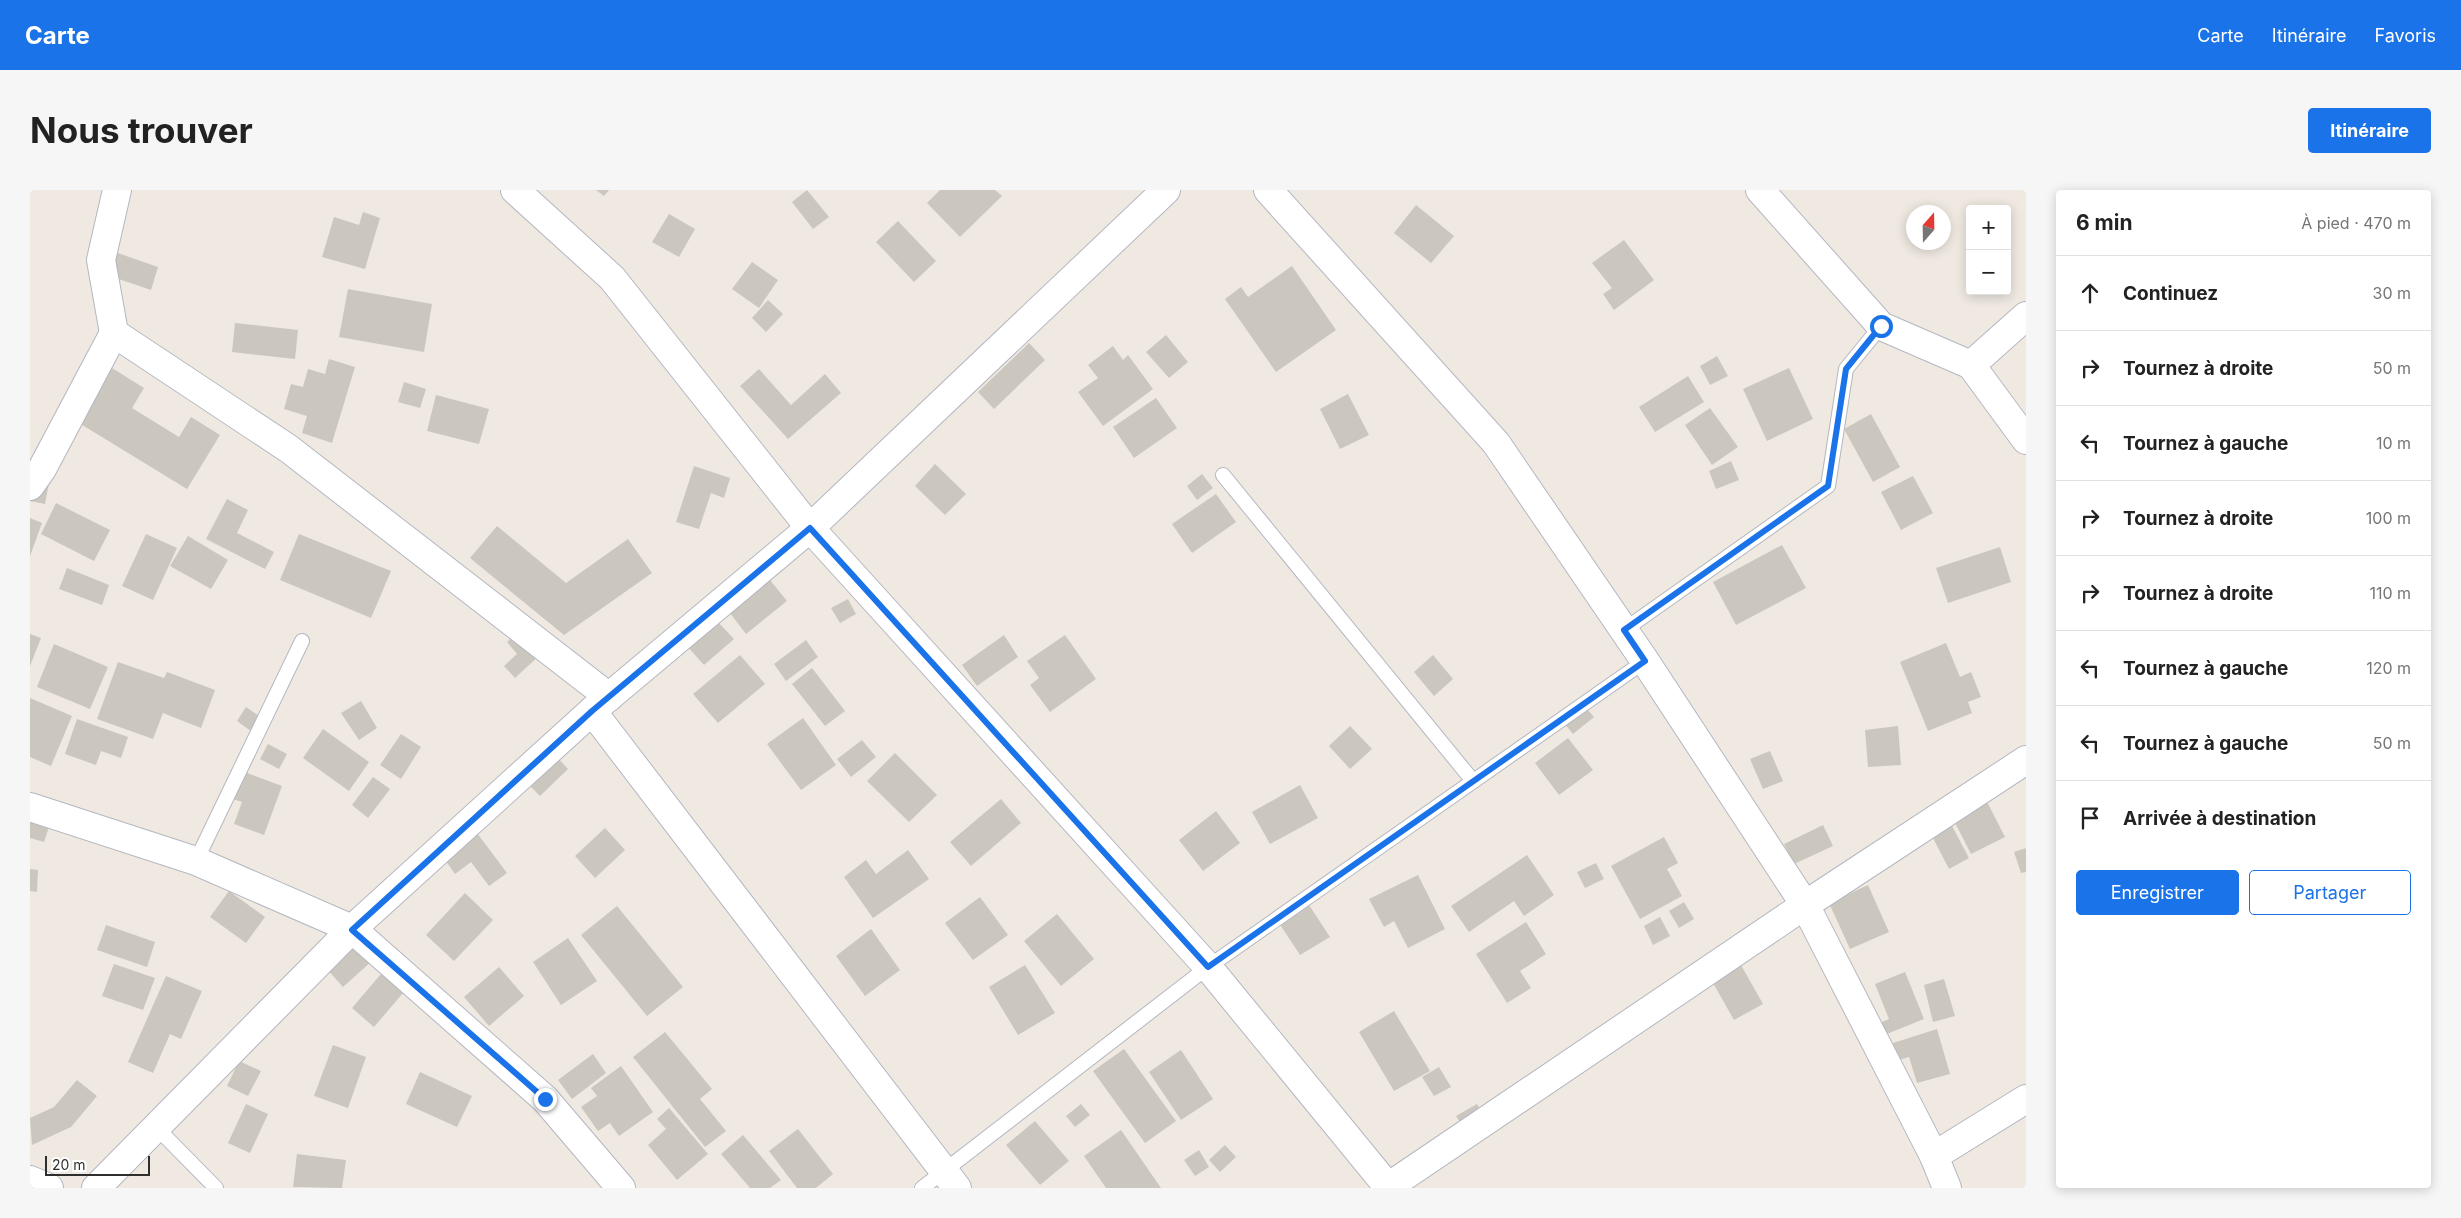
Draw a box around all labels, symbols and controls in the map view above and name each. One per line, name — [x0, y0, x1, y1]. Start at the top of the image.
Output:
text: Carte — [25, 21, 90, 50]
text: Carte — [2197, 25, 2244, 46]
text: Itinéraire — [2272, 25, 2346, 46]
text: Favoris — [2374, 25, 2436, 46]
button: Itinéraire — [2308, 108, 2431, 153]
text: Nous trouver — [30, 109, 253, 151]
north arrow — [1906, 205, 1951, 250]
map controls — [1966, 205, 2011, 295]
button: + — [1966, 205, 2011, 250]
text: 6 min — [2076, 210, 2133, 235]
text: À pied · 470 m — [2301, 213, 2411, 233]
button: − — [1966, 250, 2011, 295]
icon: ahead — [2076, 279, 2104, 307]
text: Continuez — [2123, 282, 2218, 305]
text: 30 m — [2373, 283, 2411, 303]
route start — [1870, 315, 1893, 338]
icon: right — [2076, 354, 2104, 382]
text: Tournez à droite — [2123, 357, 2273, 380]
text: 50 m — [2373, 358, 2411, 378]
icon: left — [2076, 429, 2104, 457]
text: Tournez à gauche — [2123, 432, 2288, 455]
text: 10 m — [2376, 433, 2411, 453]
icon: right — [2076, 504, 2104, 532]
text: Tournez à droite — [2123, 507, 2273, 530]
text: 100 m — [2366, 508, 2411, 528]
icon: right — [2076, 579, 2104, 607]
text: Tournez à droite — [2123, 582, 2273, 605]
text: 110 m — [2369, 583, 2411, 603]
icon: left — [2076, 654, 2104, 682]
text: Tournez à gauche — [2123, 657, 2288, 680]
text: 120 m — [2366, 658, 2411, 678]
icon: left — [2076, 729, 2104, 757]
text: Tournez à gauche — [2123, 732, 2288, 755]
text: 50 m — [2373, 733, 2411, 753]
icon: arrive — [2076, 804, 2104, 832]
text: Arrivée à destination — [2123, 807, 2316, 830]
button: Enregistrer — [2076, 870, 2239, 915]
button: Partager — [2249, 870, 2411, 915]
route end — [534, 1088, 557, 1111]
scale bar — [45, 1153, 150, 1176]
text: 20 m — [52, 1156, 86, 1173]

